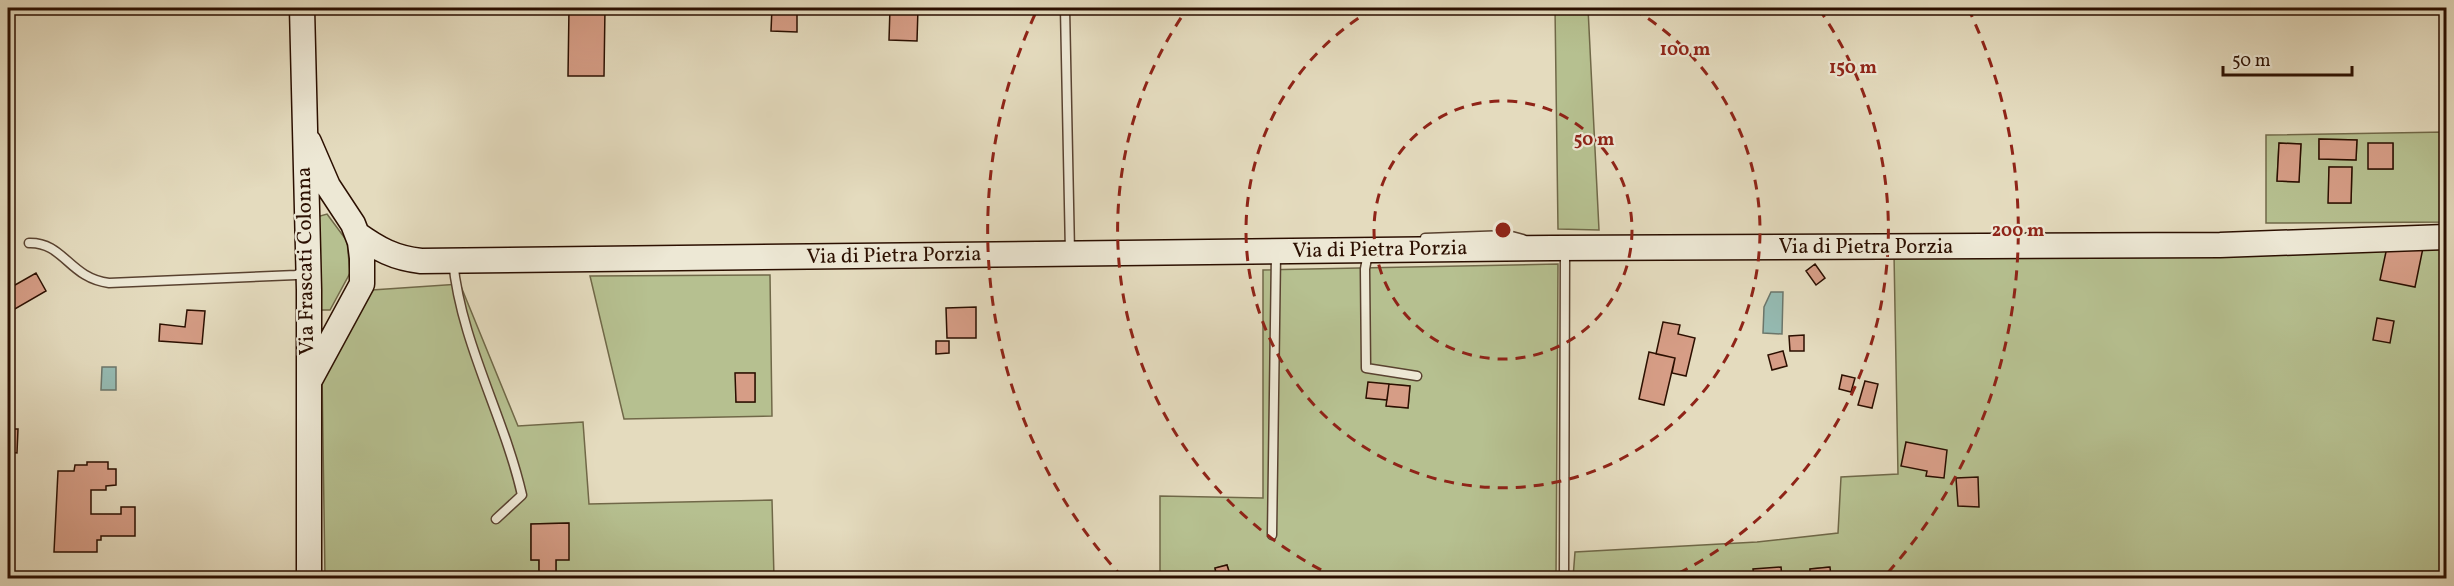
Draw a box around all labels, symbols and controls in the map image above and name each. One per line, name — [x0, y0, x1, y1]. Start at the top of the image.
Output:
text: 100 m — [1660, 38, 1710, 63]
scale bar — [2223, 39, 2352, 77]
text: 50 m — [2232, 49, 2271, 74]
text: 150 m — [1829, 56, 1877, 81]
text: 50 m — [1574, 128, 1614, 153]
street label: Via Frascati Colonna — [290, 166, 322, 356]
text: 200 m — [1992, 219, 2044, 244]
centre of rings — [1493, 220, 1513, 240]
street label: Via di Pietra Porzia — [1778, 233, 1954, 262]
street label: Via di Pietra Porzia — [1292, 234, 1468, 266]
street label: Via di Pietra Porzia — [806, 240, 982, 272]

